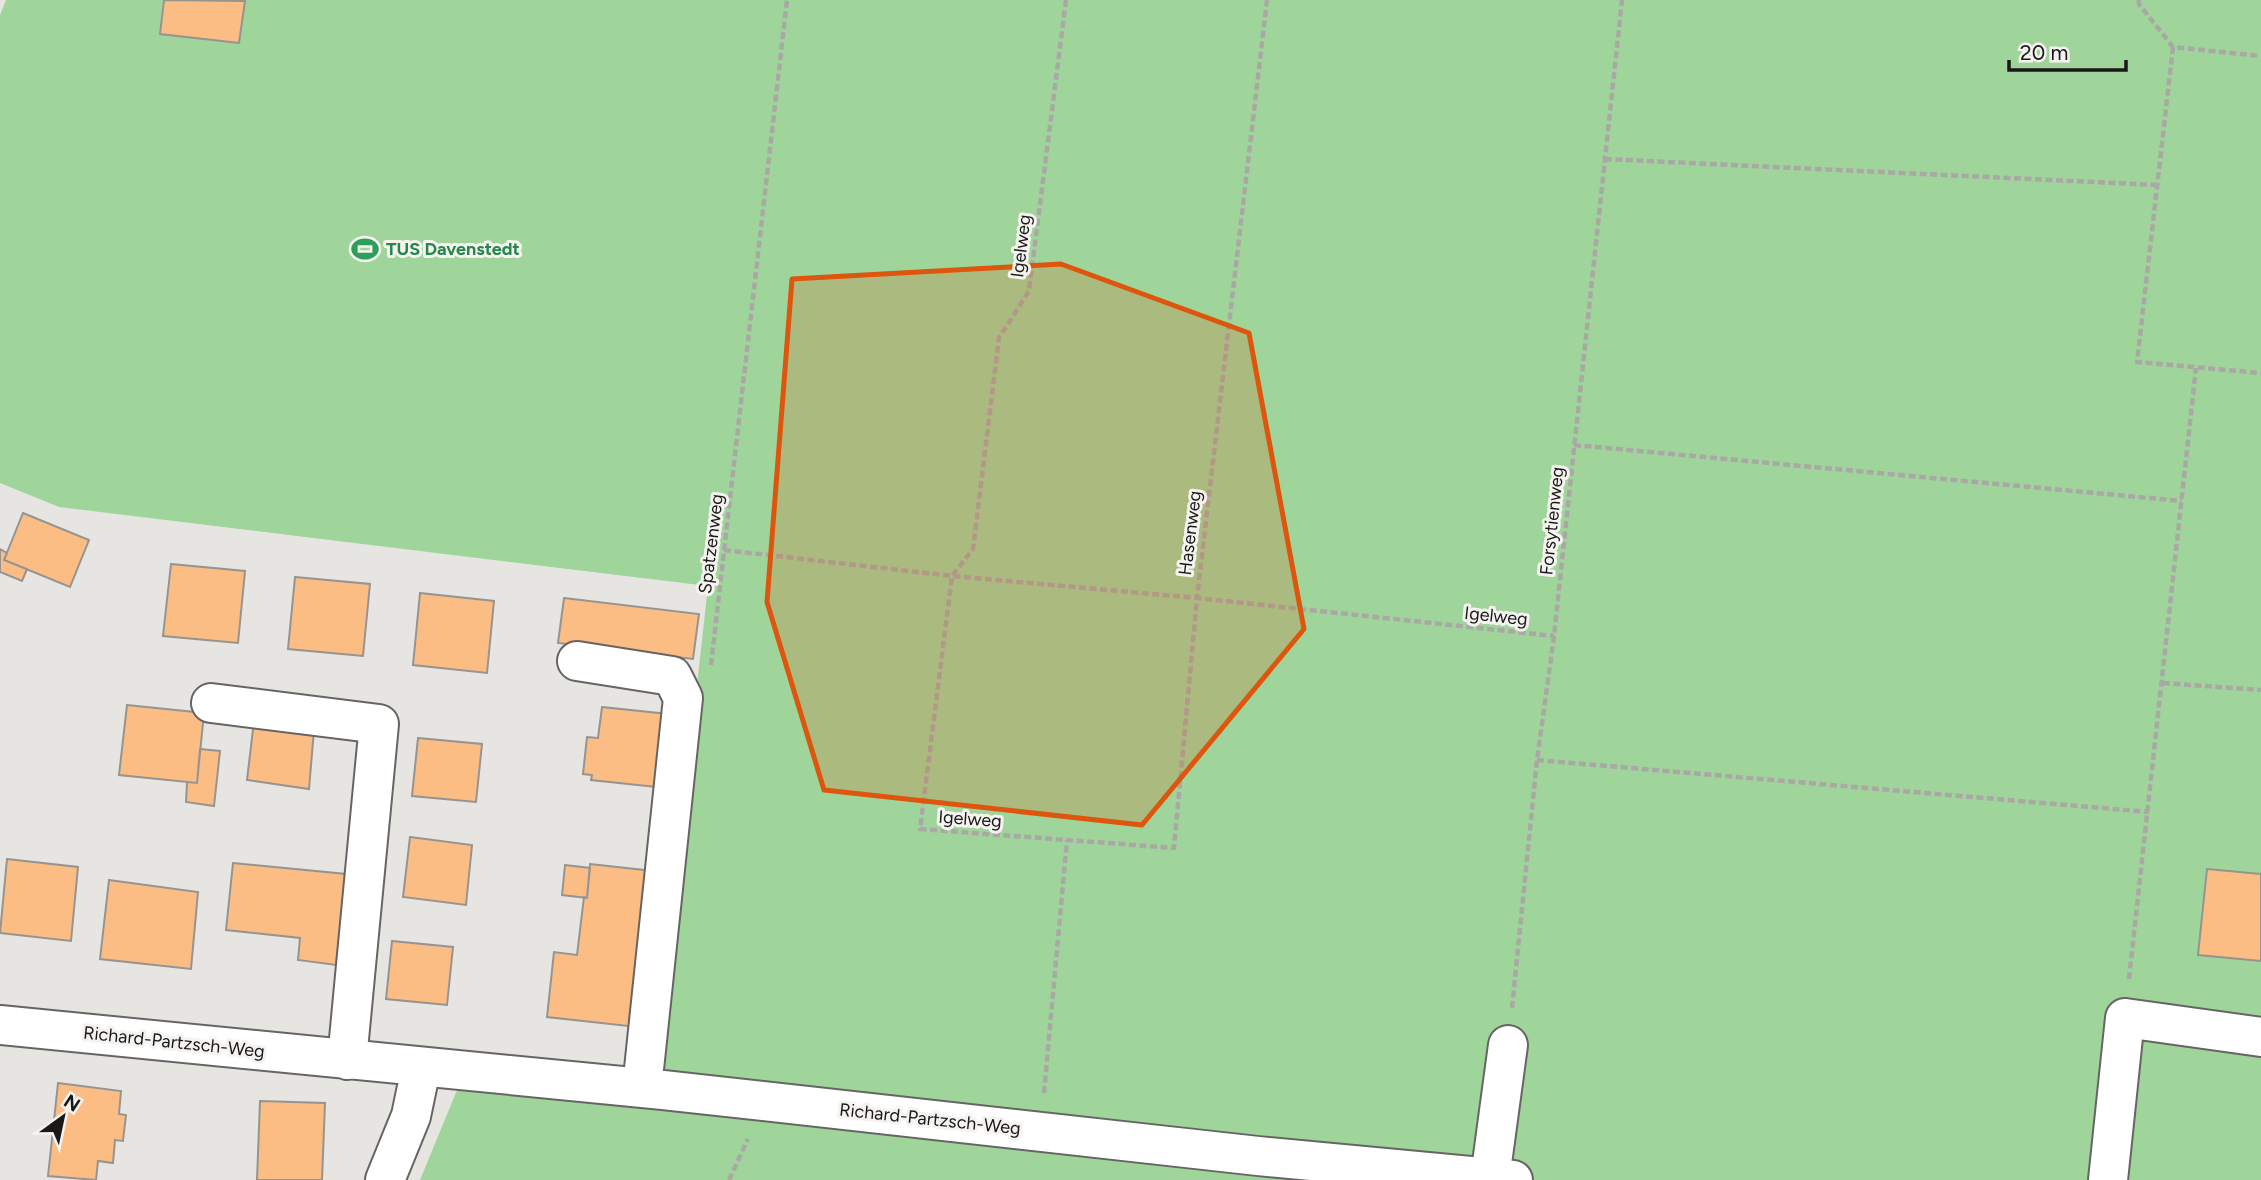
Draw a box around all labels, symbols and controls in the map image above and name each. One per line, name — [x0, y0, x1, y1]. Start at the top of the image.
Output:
scale bar — [2009, 28, 2126, 72]
text: 20 m — [2020, 40, 2068, 65]
street label: Igelweg — [1006, 213, 1036, 279]
sports icon: TUS Davenstedt — [350, 234, 380, 264]
place label: TUS Davenstedt — [386, 238, 520, 260]
street label: Forsytienweg — [1535, 466, 1569, 576]
street label: Hasenweg — [1174, 489, 1206, 577]
street label: Spatzenweg — [694, 493, 728, 595]
street label: Igelweg — [1463, 602, 1529, 630]
street label: Igelweg — [938, 806, 1002, 832]
street label: Richard-Partzsch-Weg — [82, 1022, 266, 1062]
north arrow — [28, 1082, 98, 1152]
text: N — [60, 1090, 84, 1117]
street label: Richard-Partzsch-Weg — [838, 1099, 1022, 1139]

